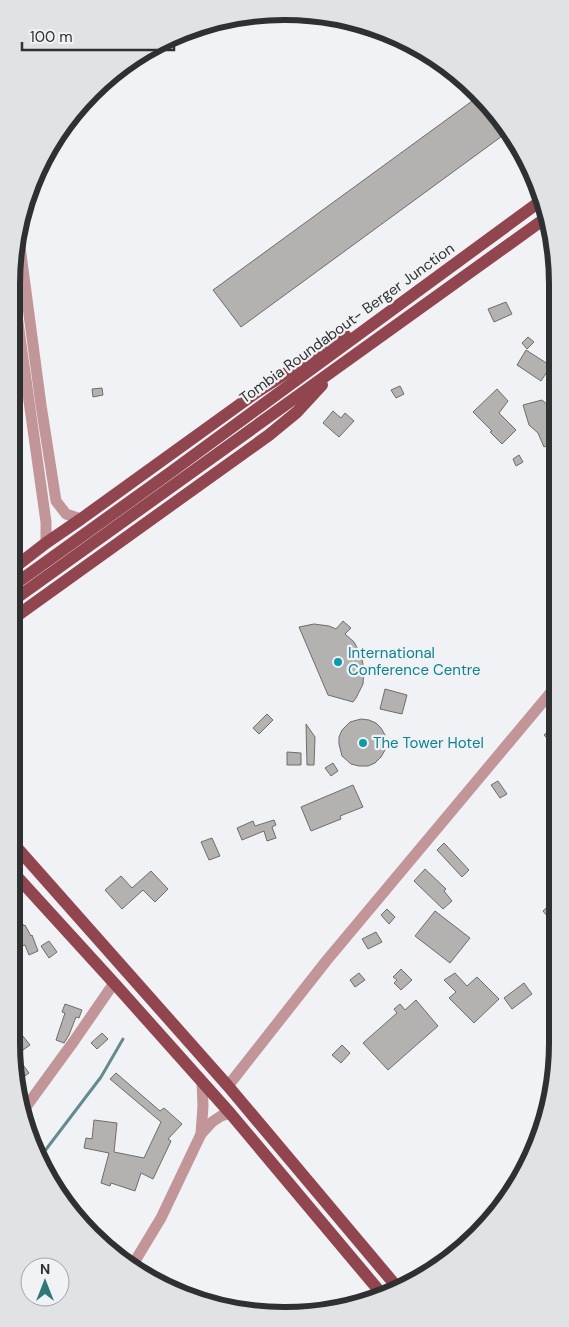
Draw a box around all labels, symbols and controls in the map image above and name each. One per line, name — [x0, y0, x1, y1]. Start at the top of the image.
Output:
scale bar — [22, 20, 175, 52]
text: 100 m — [30, 27, 73, 47]
street label: Tombia Roundabout- Berger Junction — [236, 238, 458, 408]
place label: International Conference Centre — [348, 643, 481, 680]
marker: International Conference Centre — [332, 656, 344, 668]
place label: The Tower Hotel — [373, 733, 484, 753]
marker: The Tower Hotel — [357, 737, 369, 749]
north arrow — [20, 1257, 70, 1307]
text: N — [40, 1260, 50, 1278]

